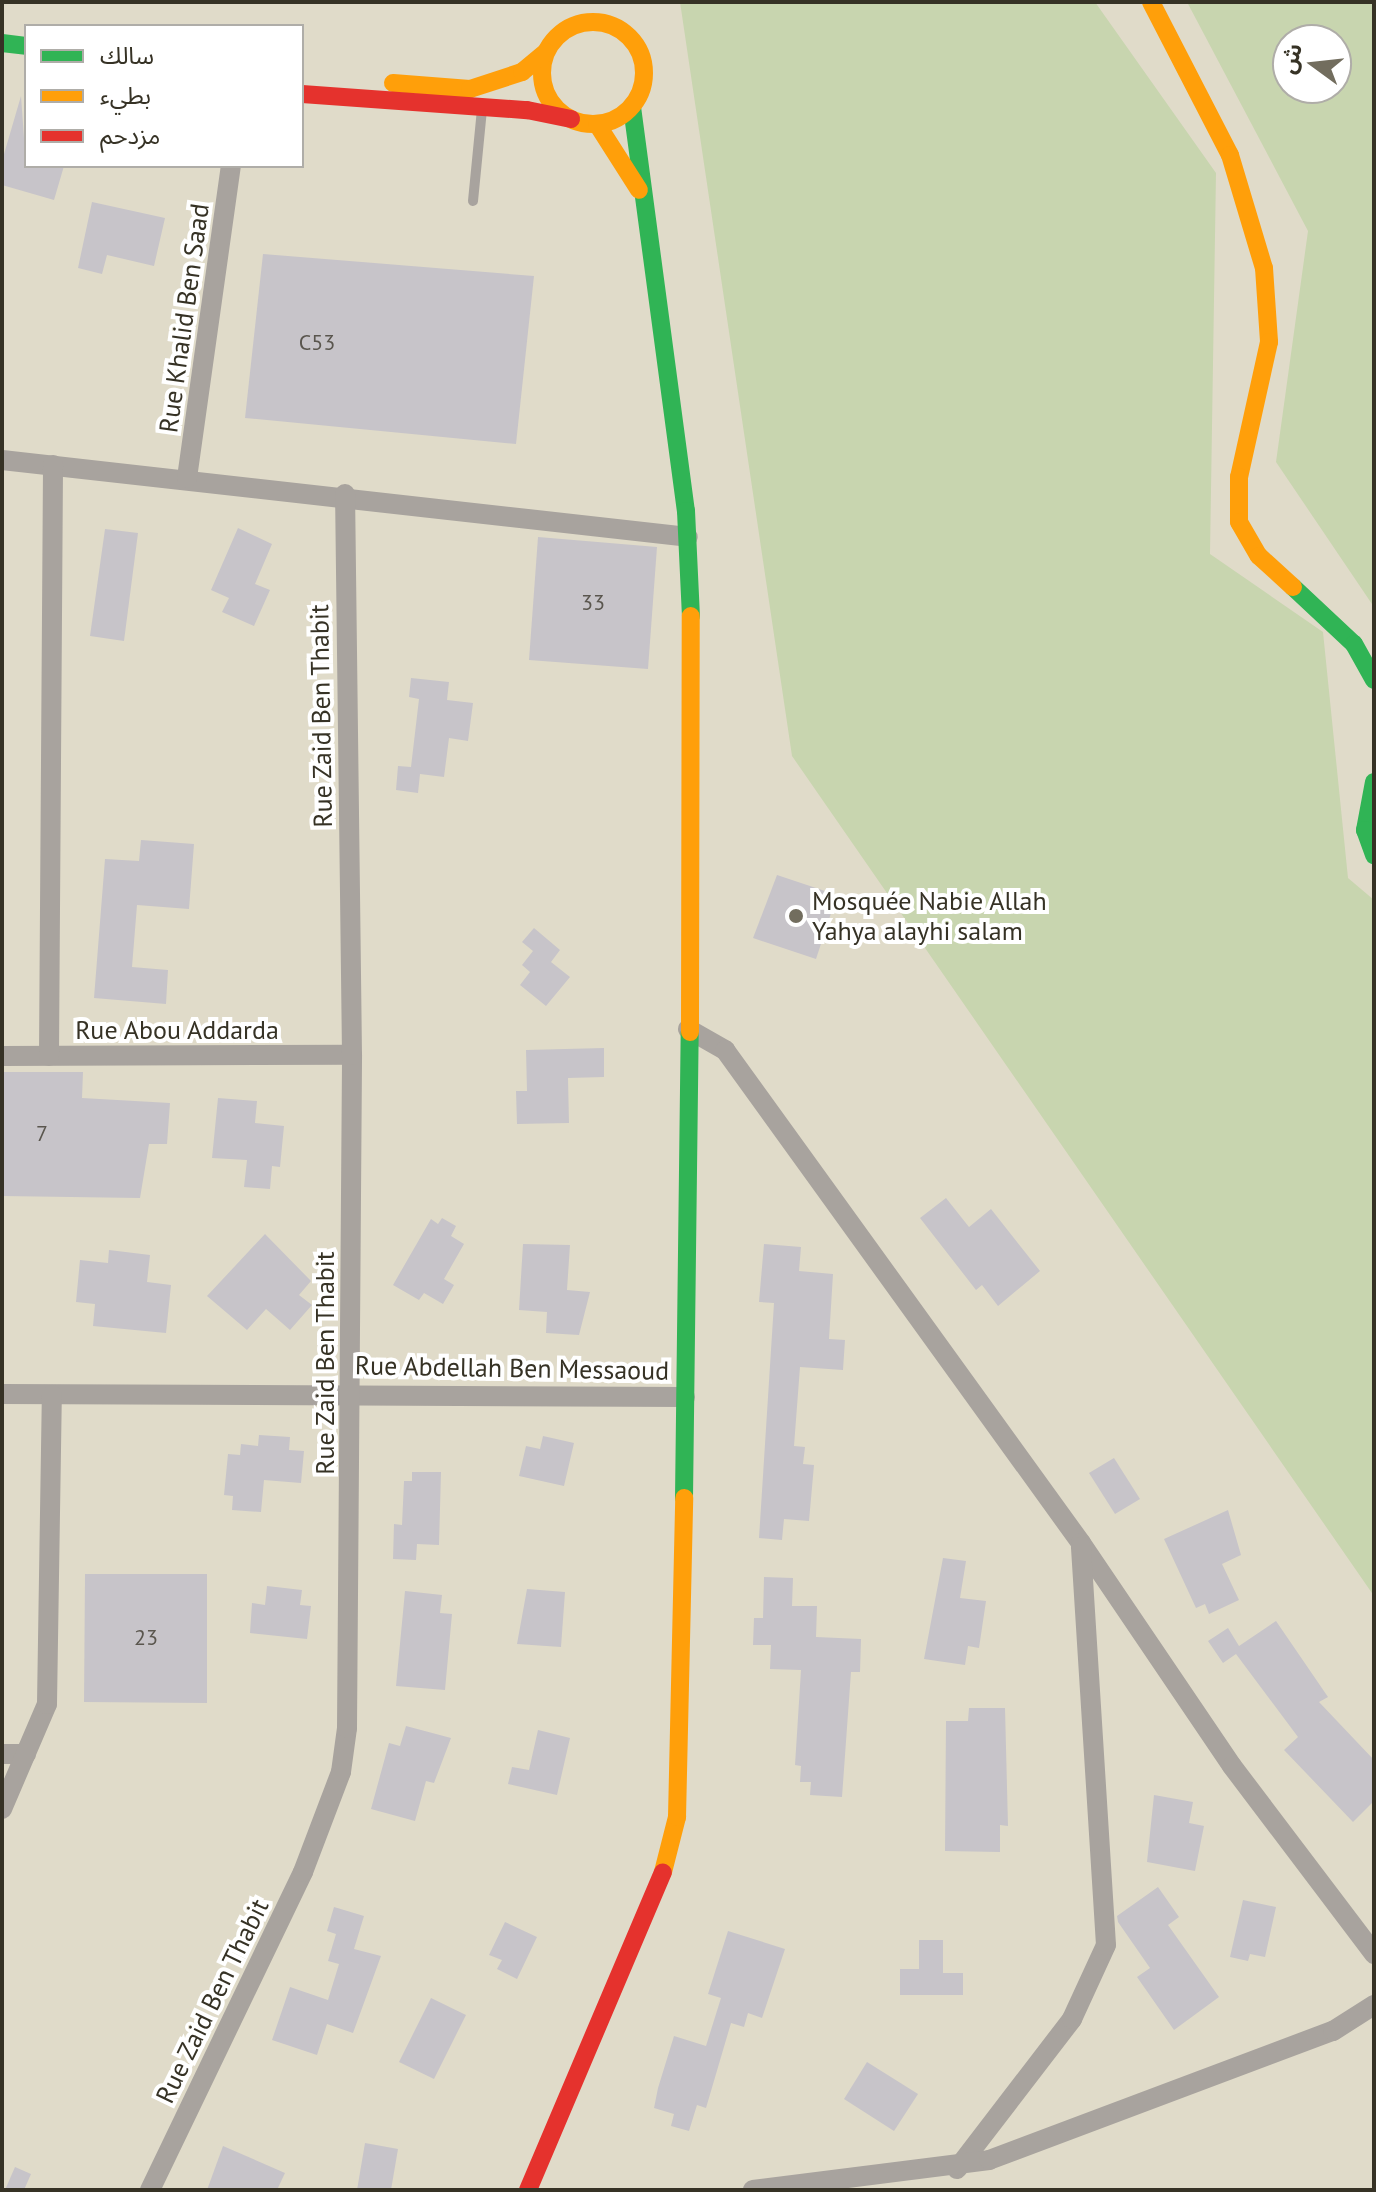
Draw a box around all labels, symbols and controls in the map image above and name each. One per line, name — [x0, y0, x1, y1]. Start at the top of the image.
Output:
legend — [24, 24, 304, 168]
north arrow — [1272, 24, 1352, 104]
text: سالك — [100, 40, 154, 71]
text: ش — [1273, 40, 1308, 76]
text: بطيء — [100, 80, 151, 111]
text: مزدحم — [100, 120, 160, 151]
street label: Rue Khalid Ben Saad — [152, 201, 216, 435]
house number: C53 — [299, 330, 335, 356]
house number: 33 — [581, 590, 605, 616]
street label: Rue Zaid Ben Thabit — [303, 603, 339, 829]
place label: Mosquée Nabie Allah Yahya alayhi salam — [812, 885, 1048, 946]
marker: Mosquée Nabie Allah Yahya alayhi salam — [787, 907, 805, 925]
street label: Rue Abou Addarda — [74, 1014, 280, 1046]
house number: 7 — [36, 1121, 48, 1147]
street label: Rue Zaid Ben Thabit — [309, 1251, 341, 1475]
street label: Rue Abdellah Ben Messaoud — [354, 1350, 670, 1386]
house number: 23 — [134, 1625, 158, 1651]
street label: Rue Zaid Ben Thabit — [149, 1893, 275, 2109]

